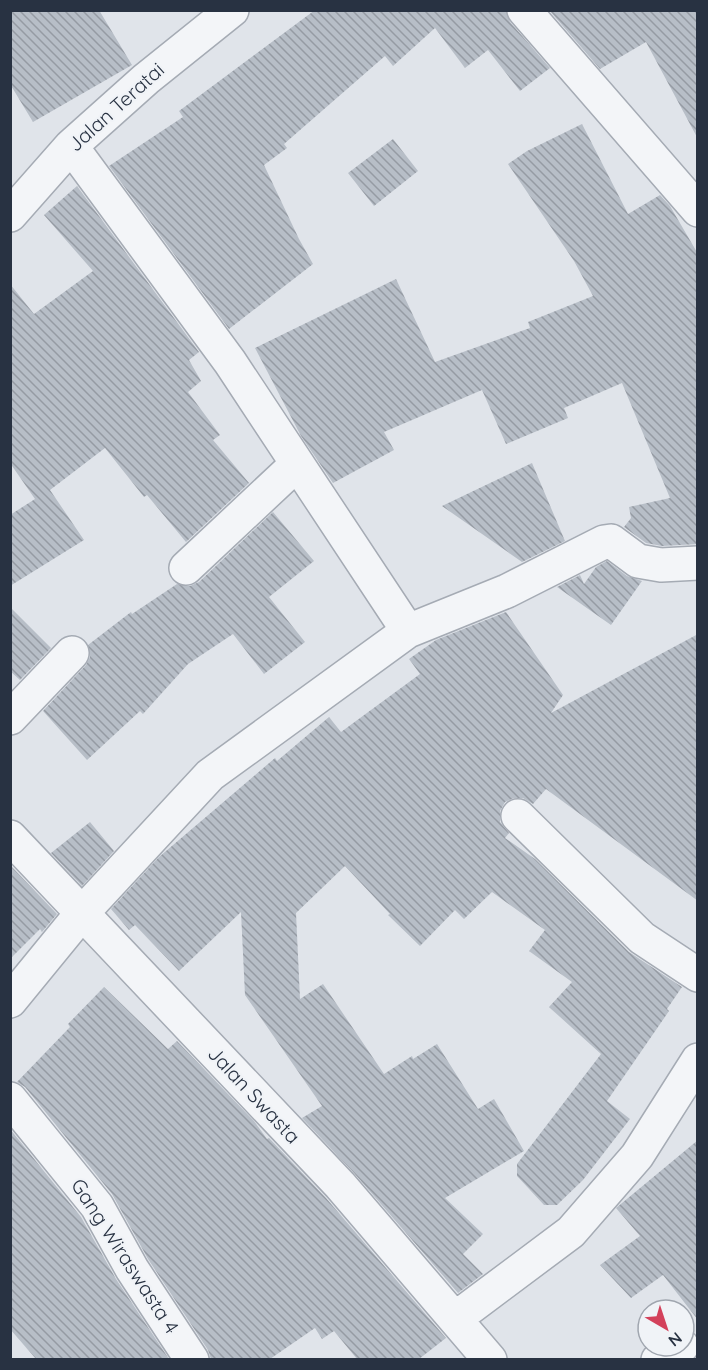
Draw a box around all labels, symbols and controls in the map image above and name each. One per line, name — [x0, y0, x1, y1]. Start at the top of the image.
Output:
street label: Jalan Teratai — [62, 57, 169, 156]
street label: Jalan Swasta — [203, 1041, 306, 1149]
street label: Gang Wiraswasta 4 — [66, 1173, 185, 1338]
north arrow — [636, 1298, 696, 1358]
text: N — [665, 1328, 686, 1351]

